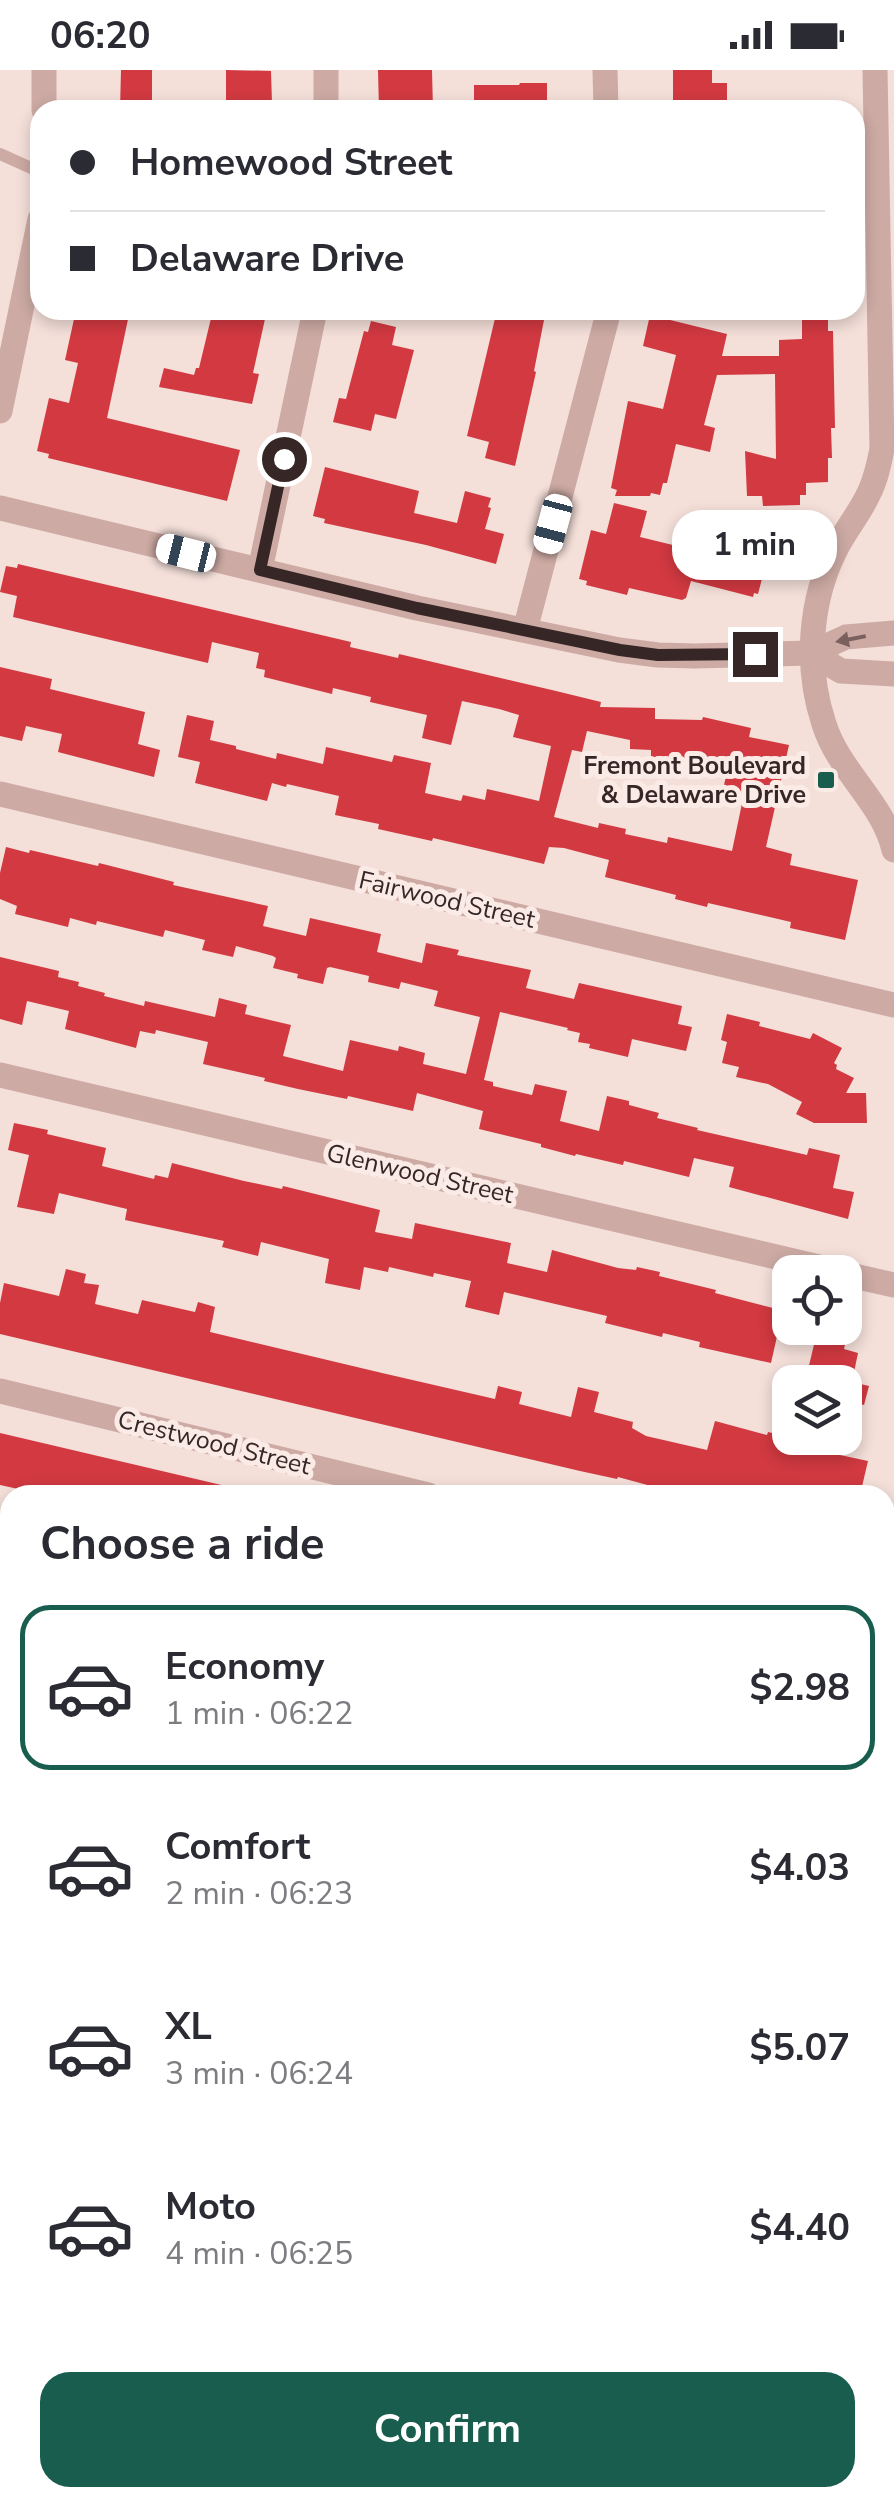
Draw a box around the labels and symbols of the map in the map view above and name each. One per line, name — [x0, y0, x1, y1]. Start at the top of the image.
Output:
route start — [262, 437, 307, 482]
car — [531, 491, 575, 557]
callout: 1 min — [672, 509, 838, 579]
car — [153, 531, 219, 575]
one-way arrow — [835, 631, 866, 647]
route end — [733, 632, 778, 677]
place label: Fremont Boulevard & Delaware Drive — [583, 749, 806, 812]
marker: Fremont Boulevard & Delaware Drive — [815, 769, 837, 791]
street label: Fairwood Street — [356, 863, 539, 937]
street label: Glenwood Street — [323, 1136, 517, 1212]
street label: Crestwood Street — [114, 1403, 314, 1483]

